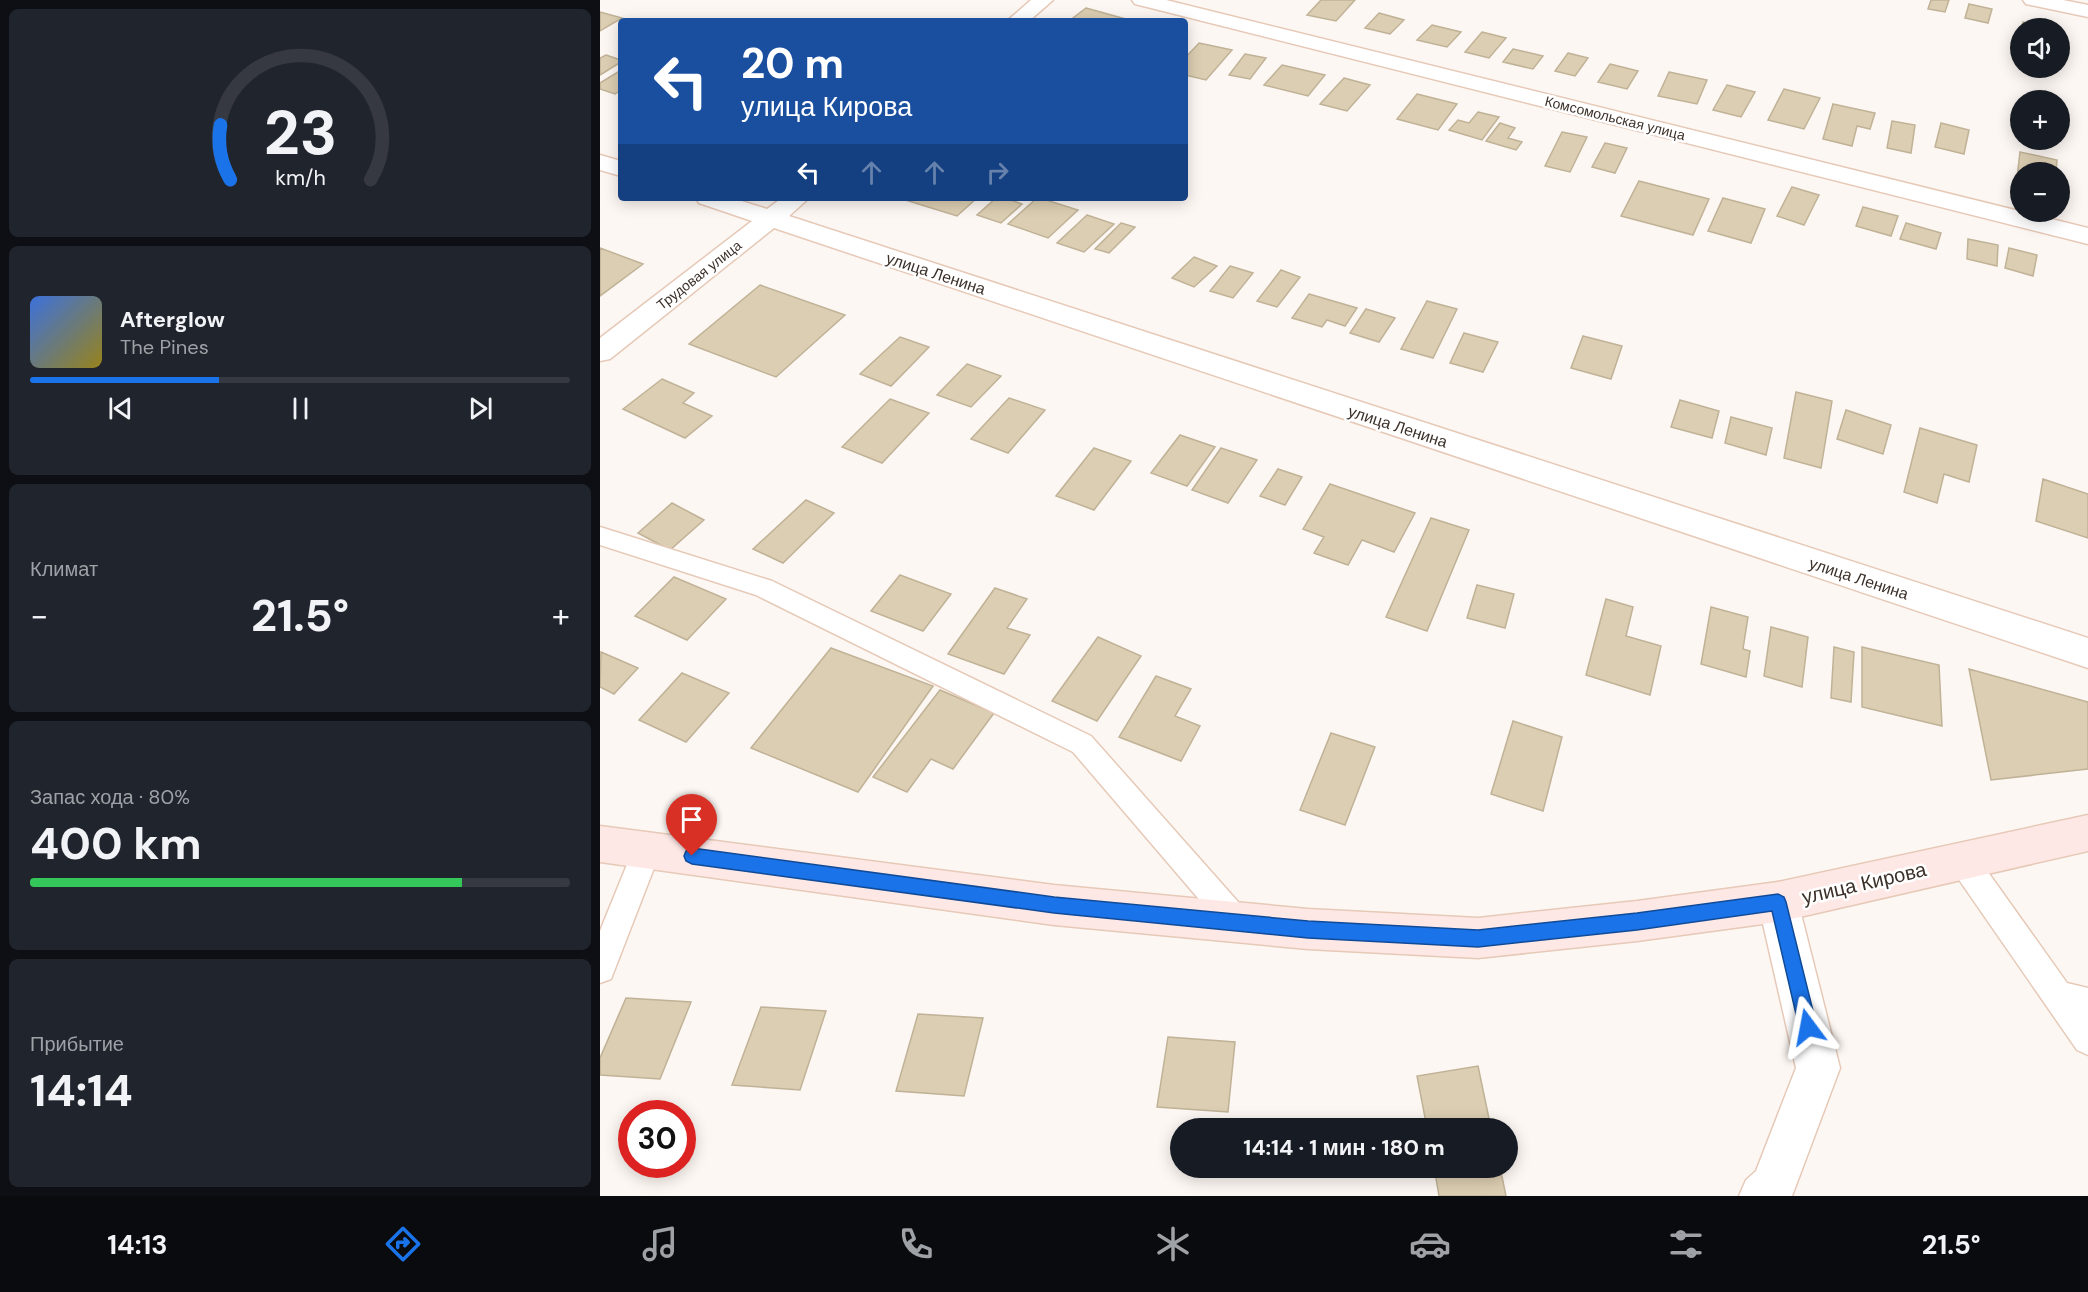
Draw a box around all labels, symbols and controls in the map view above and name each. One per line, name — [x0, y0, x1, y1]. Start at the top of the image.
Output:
map controls — [2010, 18, 2070, 222]
button: sound — [2010, 18, 2070, 78]
text: 20 m — [741, 36, 844, 91]
icon: left — [642, 42, 720, 120]
text: улица Кирова — [741, 89, 912, 124]
button: + — [2010, 90, 2070, 150]
text: 23 — [263, 92, 337, 173]
street label: Комсомольская улица — [1543, 92, 1687, 144]
icon: left — [792, 156, 825, 189]
icon: ahead — [855, 156, 888, 189]
icon: ahead — [918, 156, 951, 189]
icon: right — [981, 156, 1014, 189]
button: − — [2010, 162, 2070, 222]
text: km/h — [275, 165, 325, 193]
street label: Трудовая улица — [653, 236, 745, 314]
street label: улица Ленина — [884, 248, 988, 299]
text: Afterglow — [120, 305, 225, 334]
text: The Pines — [120, 334, 209, 360]
icon: previous — [104, 392, 137, 425]
icon: pause — [284, 392, 317, 425]
icon: next — [464, 392, 497, 425]
street label: улица Ленина — [1346, 401, 1450, 452]
street label: улица Ленина — [1807, 553, 1911, 604]
text: Климат — [30, 556, 98, 582]
text: 21.5° — [251, 586, 349, 645]
text: − — [30, 594, 48, 637]
text: + — [552, 594, 570, 637]
text: Запас хода · 80% — [30, 784, 190, 810]
pin — [666, 794, 717, 856]
icon: arrive — [675, 803, 708, 836]
text: 400 km — [30, 814, 202, 873]
street label: улица Кирова — [1799, 856, 1930, 910]
position arrow — [1776, 995, 1840, 1059]
text: Прибытие — [30, 1031, 124, 1057]
text: 14:14 — [30, 1061, 133, 1120]
speed limit sign: 30 — [618, 1100, 696, 1178]
text: 14:14 · 1 мин · 180 m — [1243, 1133, 1445, 1162]
icon: directions — [382, 1223, 424, 1265]
icon: music — [639, 1223, 681, 1265]
icon: phone — [895, 1223, 937, 1265]
icon: climate — [1152, 1223, 1194, 1265]
icon: car — [1409, 1223, 1451, 1265]
icon: filters — [1665, 1223, 1707, 1265]
text: 14:13 — [107, 1227, 168, 1262]
text: 21.5° — [1922, 1227, 1981, 1262]

